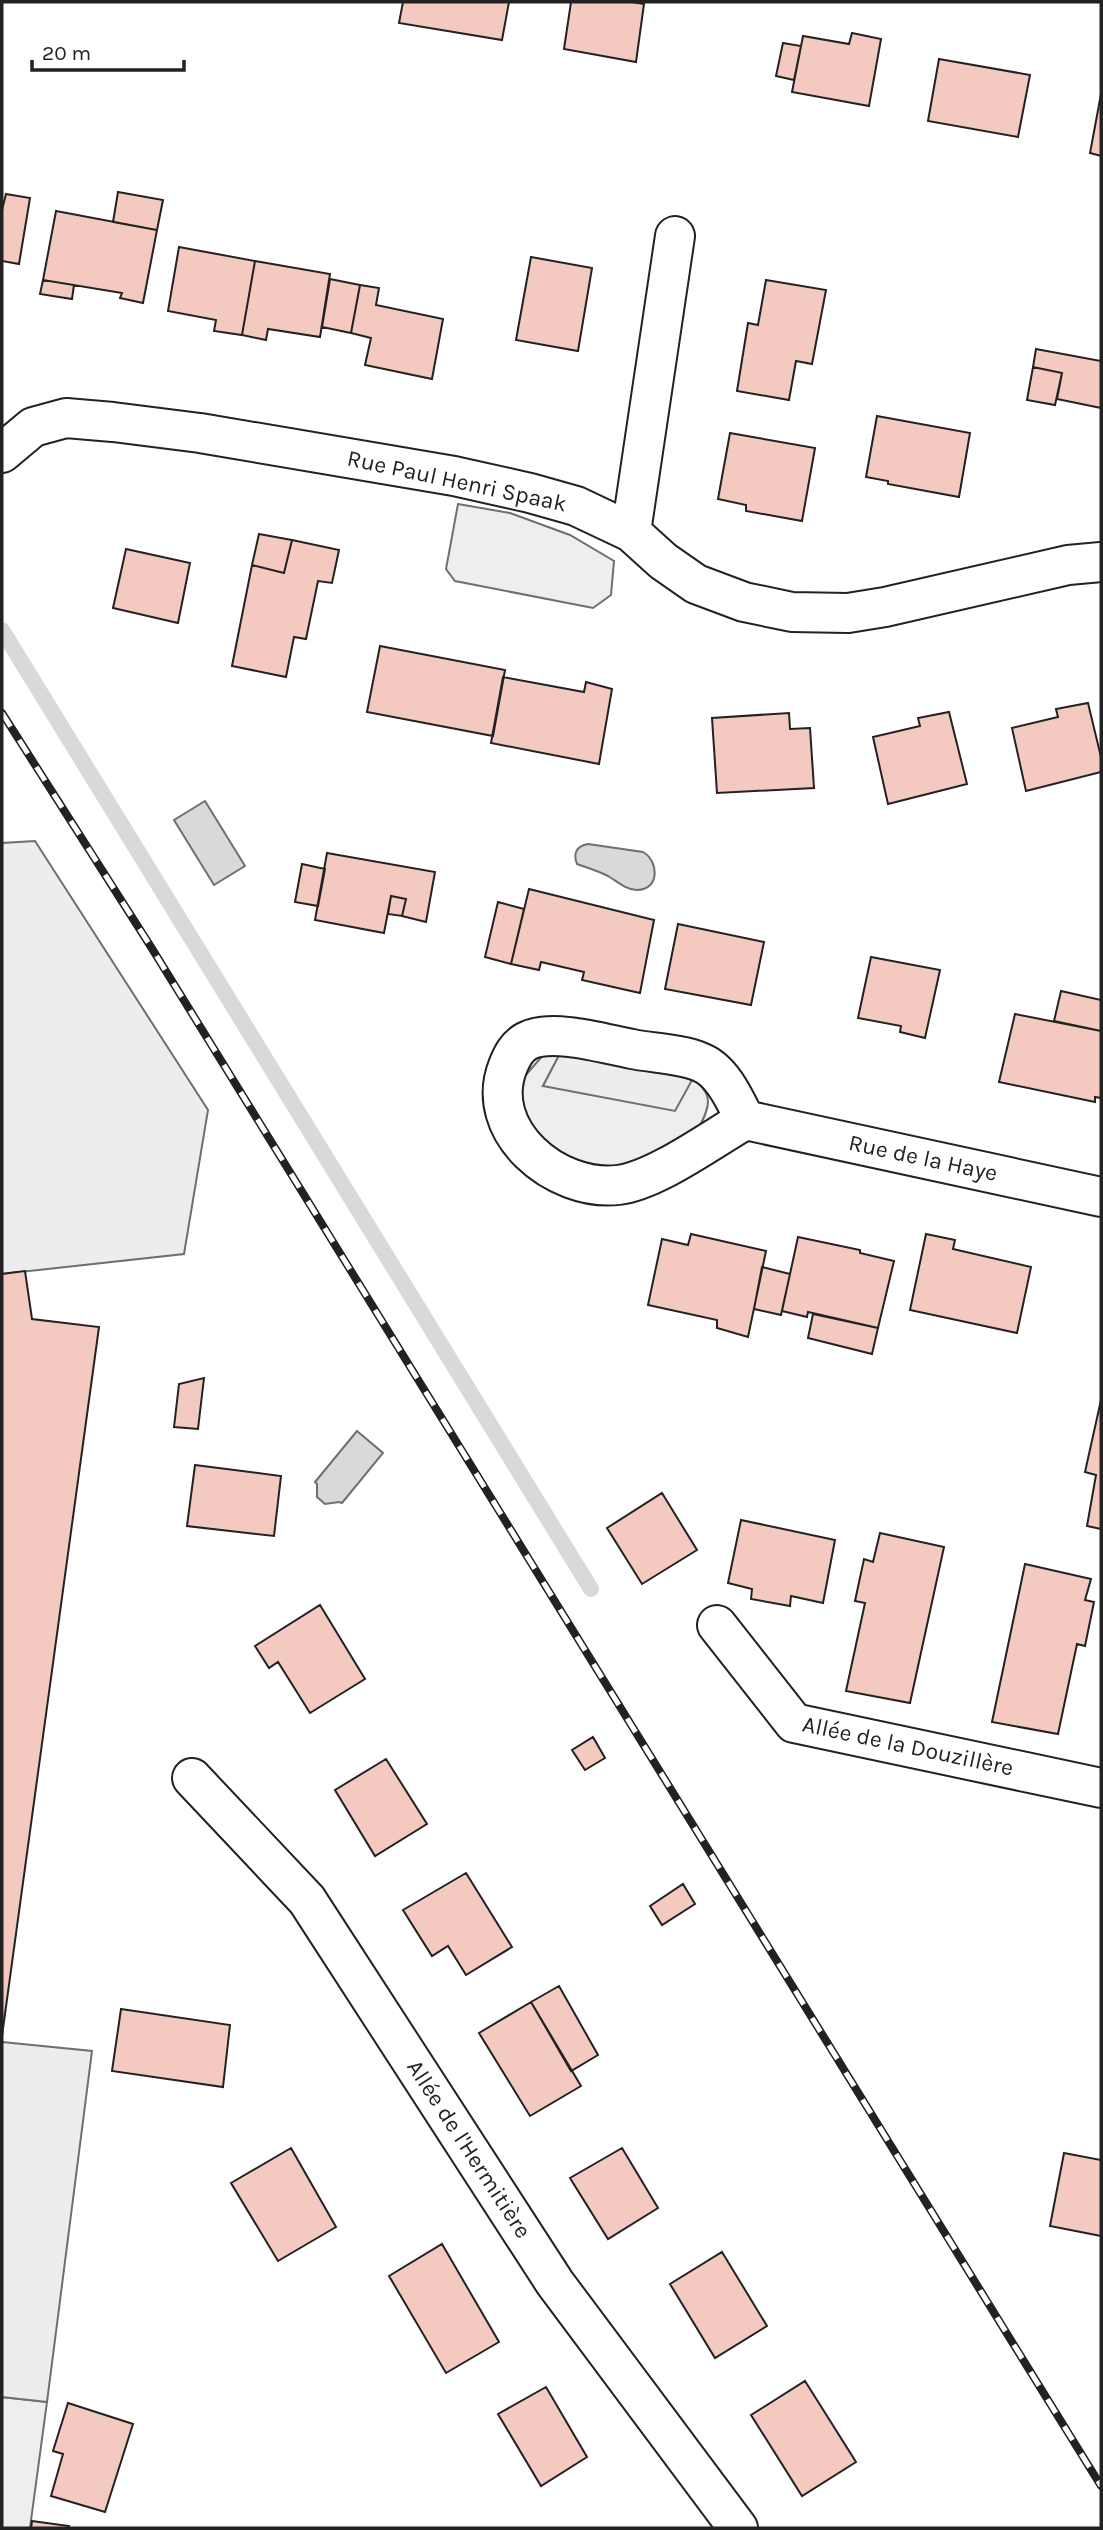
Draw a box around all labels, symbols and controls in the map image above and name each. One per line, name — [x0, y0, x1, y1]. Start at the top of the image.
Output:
scale bar — [32, 28, 184, 72]
text: 20 m — [42, 41, 91, 65]
street label: Rue Paul Henri Spaak — [345, 445, 569, 517]
street label: Rue de la Haye — [846, 1129, 1000, 1187]
street label: Allée de la Douzillère — [800, 1710, 1016, 1782]
street label: Allée de l'Hermitière — [401, 2055, 537, 2243]

